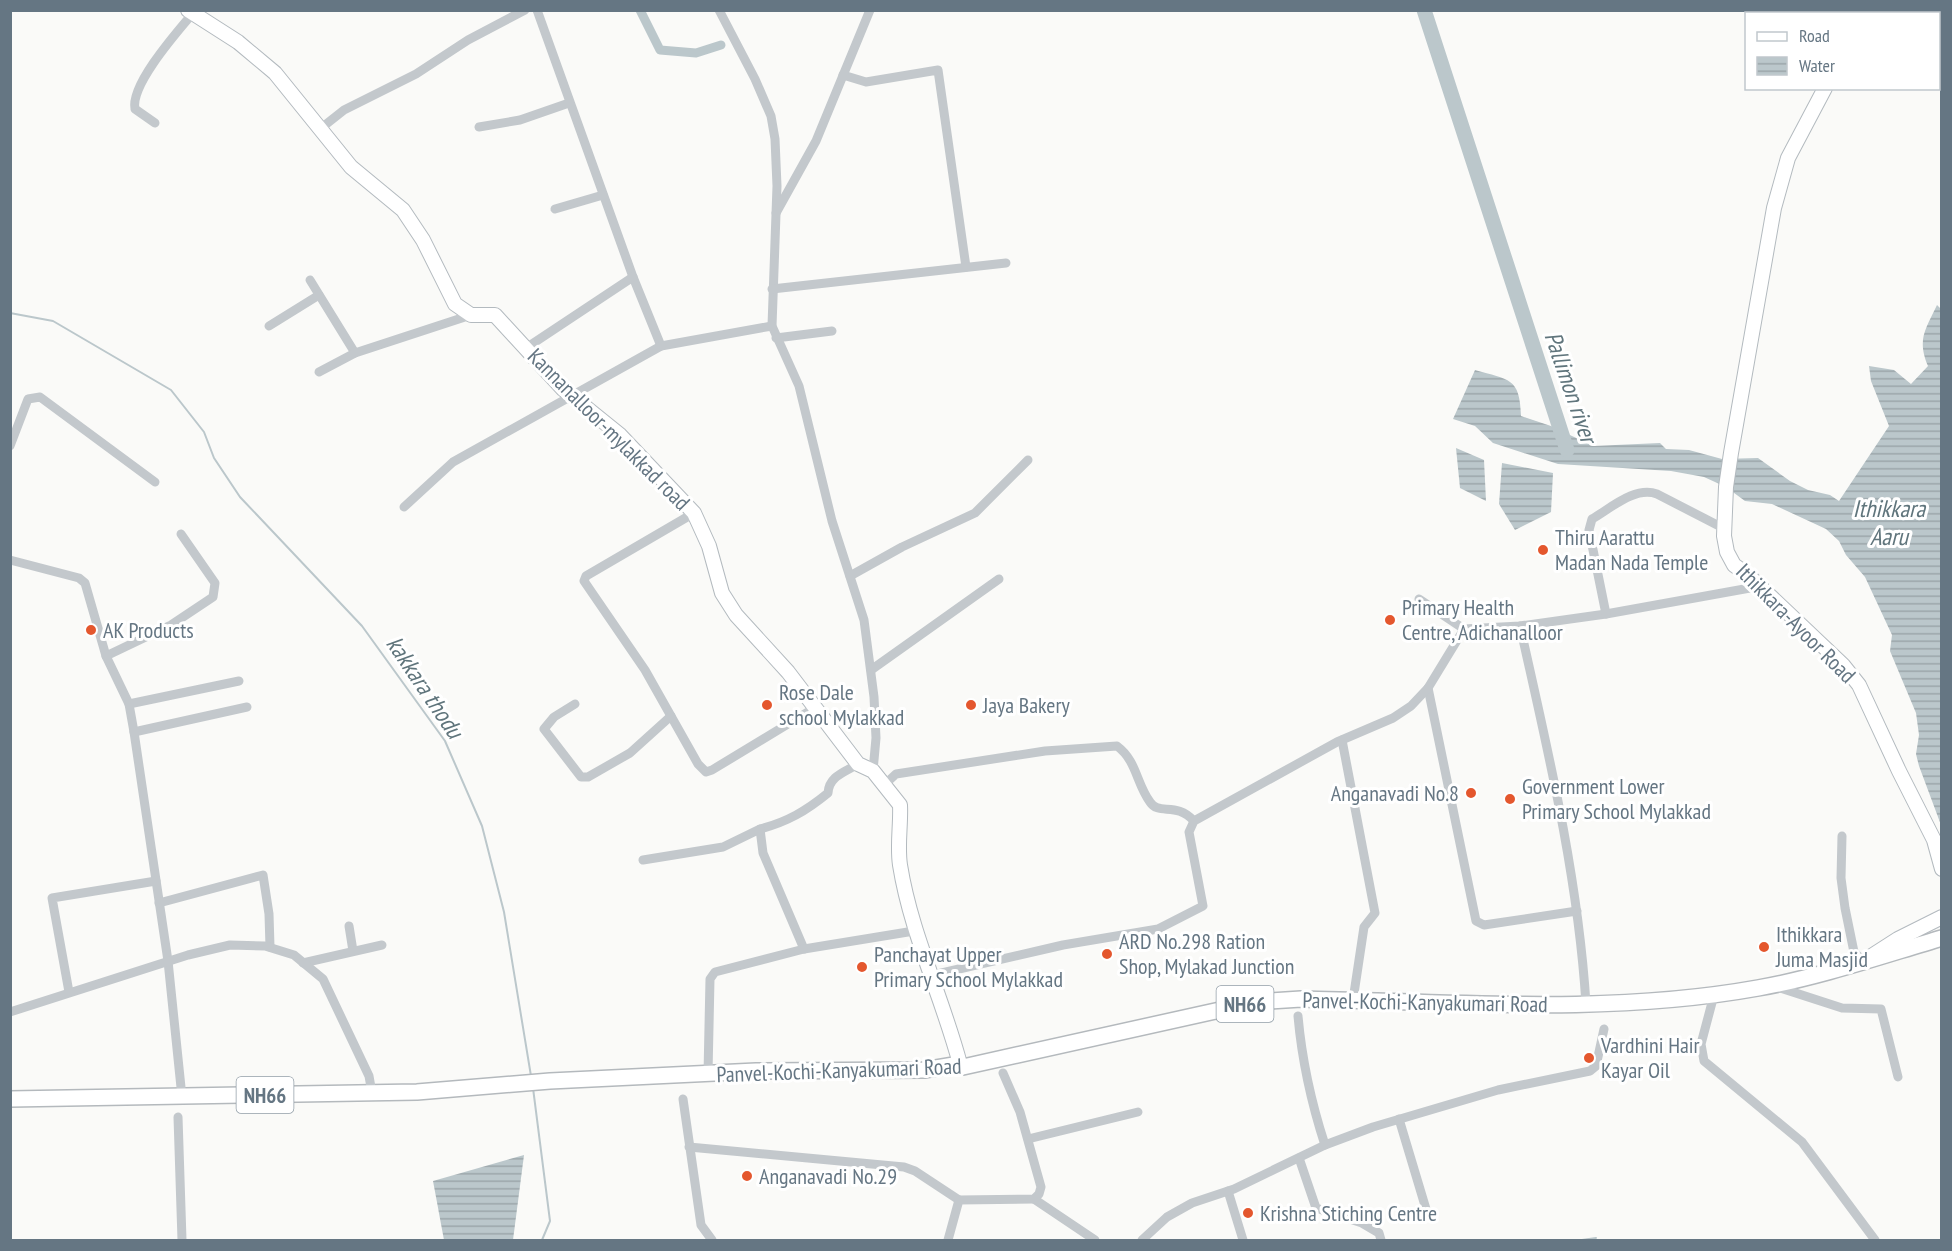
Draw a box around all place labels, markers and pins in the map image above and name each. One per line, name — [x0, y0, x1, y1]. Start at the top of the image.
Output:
place label: Thiru Aarattu Madan Nada Temple — [1555, 523, 1708, 576]
marker: Thiru Aarattu Madan Nada Temple — [1536, 543, 1550, 557]
place label: Primary Health Centre, Adichanalloor — [1402, 593, 1563, 646]
marker: Primary Health Centre, Adichanalloor — [1383, 613, 1397, 627]
place label: AK Products — [103, 616, 194, 644]
marker: AK Products — [84, 623, 98, 637]
place label: Rose Dale school Mylakkad — [779, 678, 904, 731]
place label: Jaya Bakery — [982, 691, 1070, 719]
marker: Rose Dale school Mylakkad — [760, 698, 774, 712]
marker: Jaya Bakery — [964, 698, 978, 712]
place label: Government Lower Primary School Mylakkad — [1522, 772, 1711, 825]
place label: Anganavadi No.8 — [1331, 779, 1459, 807]
marker: Anganavadi No.8 — [1464, 786, 1478, 800]
marker: Government Lower Primary School Mylakkad — [1503, 792, 1517, 806]
place label: Ithikkara Juma Masjid — [1775, 920, 1868, 973]
place label: ARD No.298 Ration Shop, Mylakad Junction — [1119, 927, 1294, 980]
place label: Panchayat Upper Primary School Mylakkad — [874, 940, 1063, 993]
marker: Ithikkara Juma Masjid — [1757, 940, 1771, 954]
marker: ARD No.298 Ration Shop, Mylakad Junction — [1100, 947, 1114, 961]
marker: Panchayat Upper Primary School Mylakkad — [855, 960, 869, 974]
place label: Vardhini Hair Kayar Oil — [1600, 1031, 1700, 1084]
marker: Vardhini Hair Kayar Oil — [1582, 1051, 1596, 1065]
place label: Anganavadi No.29 — [759, 1162, 897, 1190]
marker: Anganavadi No.29 — [740, 1169, 754, 1183]
place label: Krishna Stiching Centre — [1260, 1199, 1437, 1227]
marker: Krishna Stiching Centre — [1241, 1206, 1255, 1220]

